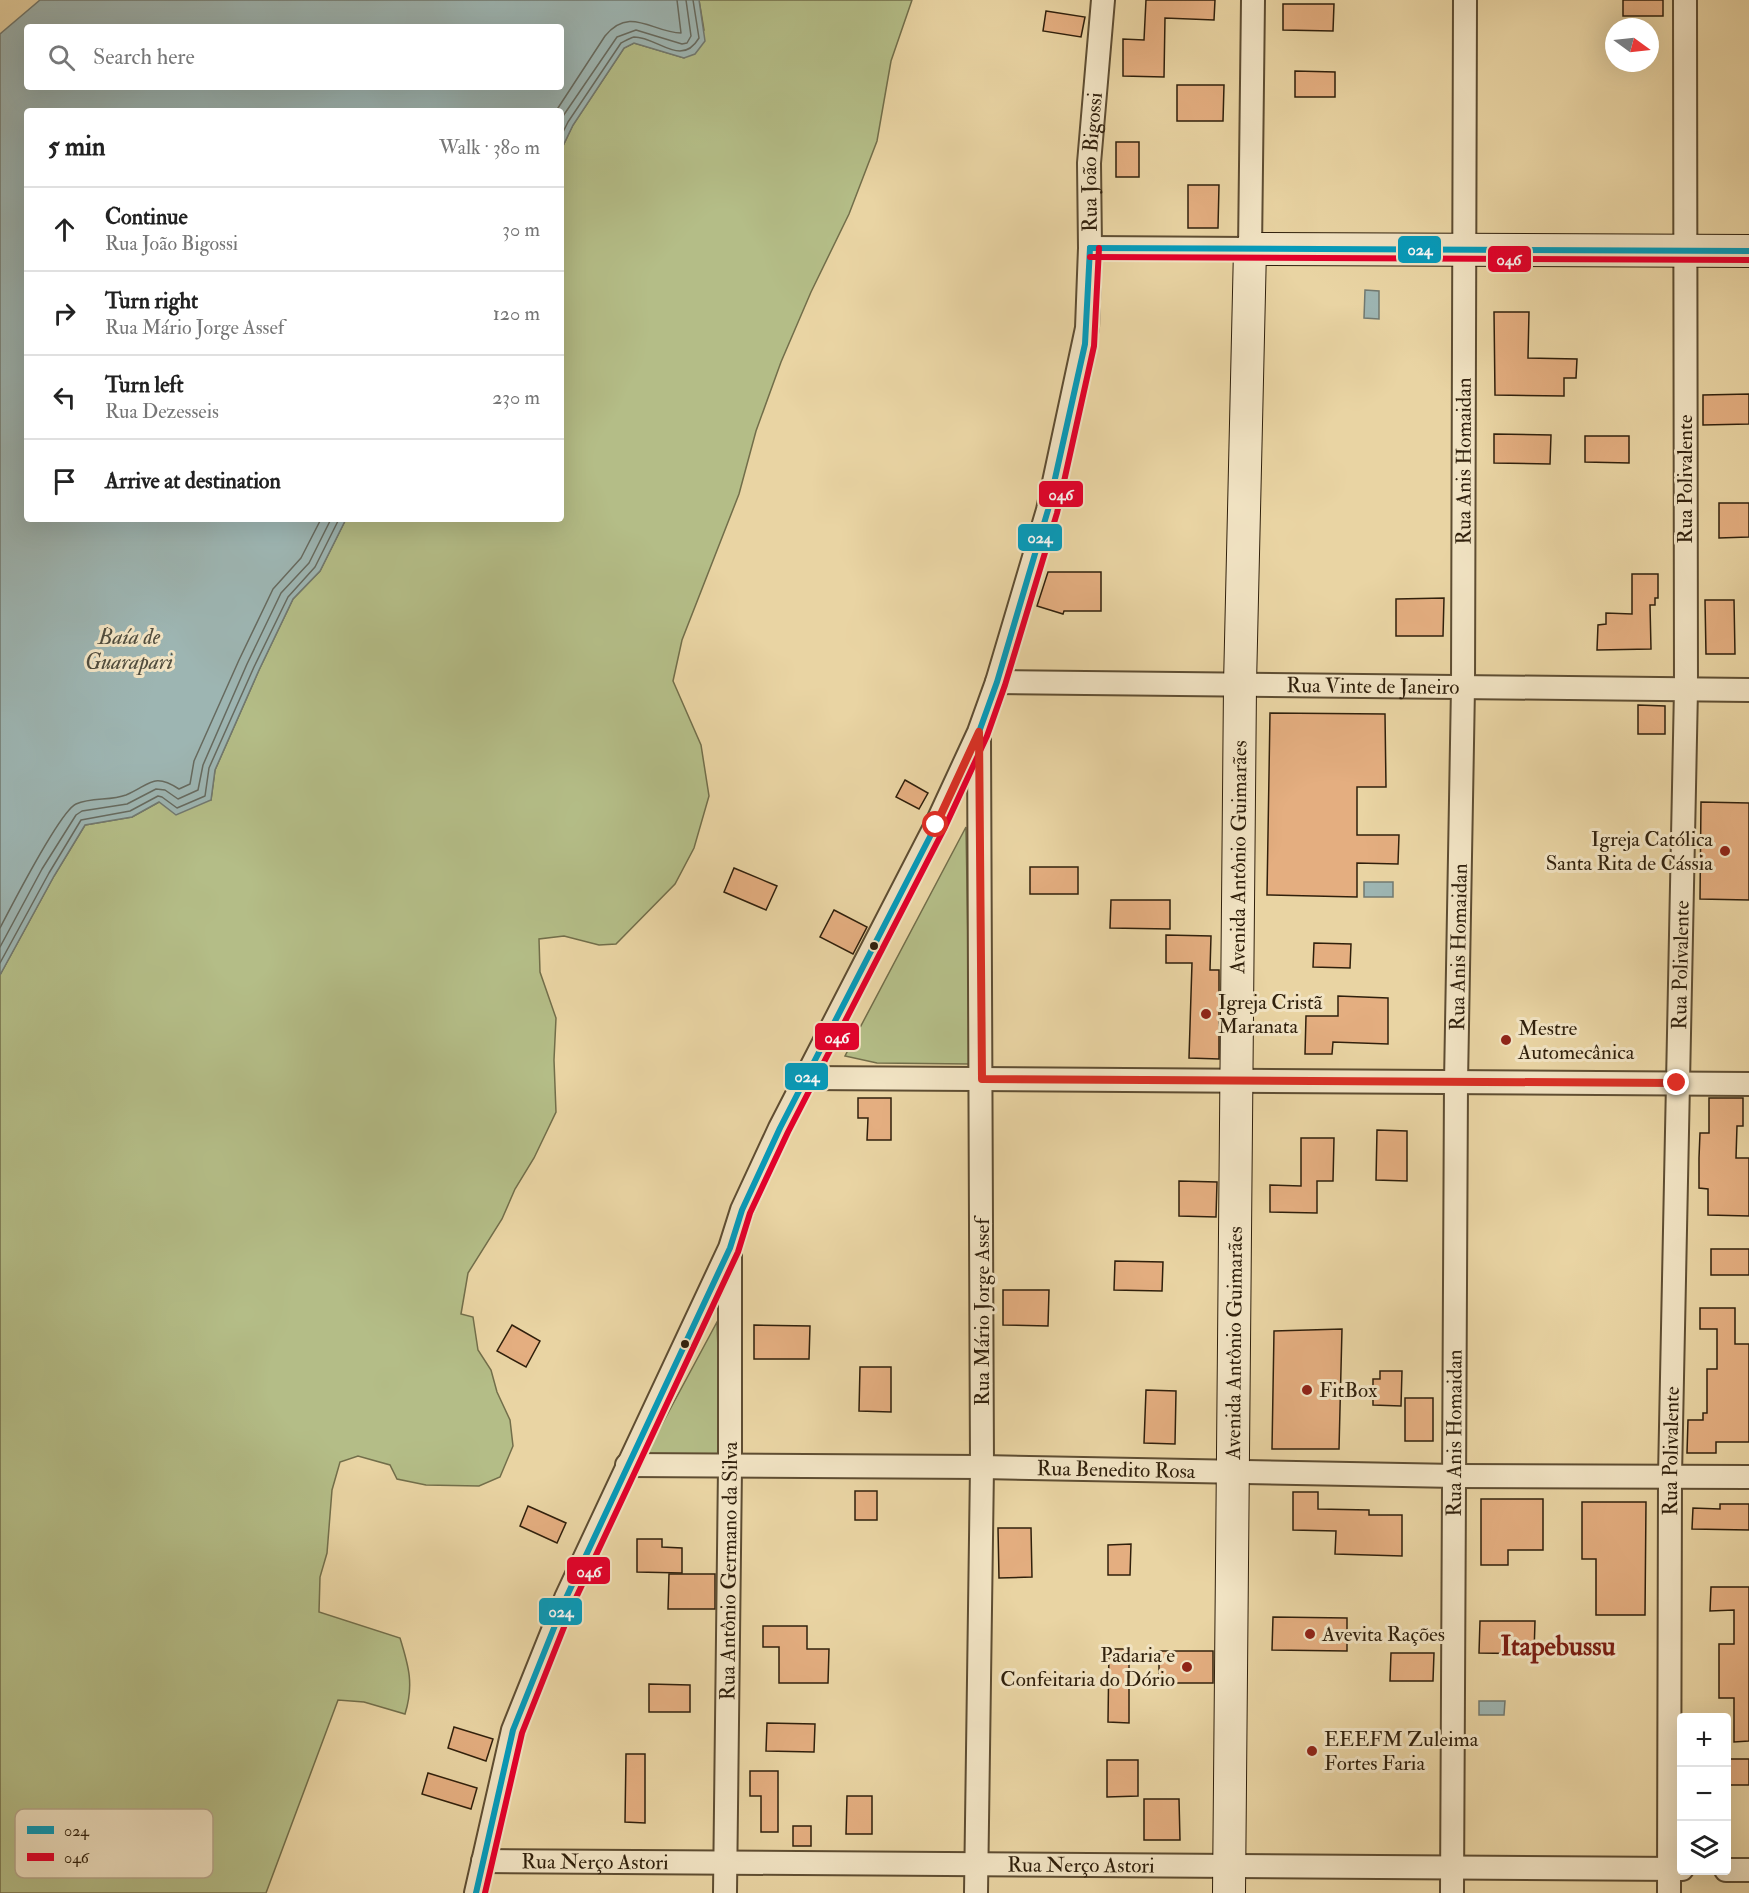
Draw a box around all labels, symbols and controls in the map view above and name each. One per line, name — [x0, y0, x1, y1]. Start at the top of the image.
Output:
north arrow — [1605, 18, 1659, 72]
search box — [24, 24, 564, 90]
icon: search — [45, 41, 78, 74]
text: Search here — [93, 43, 195, 71]
street label: Rua João Bigossi — [1076, 91, 1109, 232]
text: 5 min — [48, 131, 105, 163]
text: Walk · 380 m — [439, 135, 540, 160]
text: Continue — [105, 203, 188, 231]
icon: ahead — [48, 213, 81, 246]
text: 30 m — [502, 217, 540, 242]
text: Rua João Bigossi — [105, 231, 238, 256]
line badge: 024 — [1397, 235, 1442, 264]
text: 024 — [1408, 240, 1434, 260]
line badge: 046 — [1487, 245, 1532, 273]
text: 046 — [1497, 250, 1523, 270]
text: Turn right — [105, 287, 198, 315]
icon: right — [48, 297, 81, 330]
text: 120 m — [493, 301, 540, 326]
text: Rua Mário Jorge Assef — [105, 315, 284, 340]
text: Turn left — [105, 371, 184, 399]
street label: Rua Anis Homaidan — [1450, 377, 1478, 545]
icon: left — [48, 381, 81, 414]
text: 230 m — [492, 385, 540, 410]
text: Rua Dezesseis — [105, 399, 219, 424]
street label: Rua Polivalente — [1672, 414, 1699, 544]
icon: arrive — [48, 465, 81, 498]
text: Arrive at destination — [105, 467, 281, 495]
line badge: 046 — [1038, 480, 1084, 508]
text: 046 — [1049, 485, 1075, 505]
line badge: 024 — [1017, 523, 1063, 552]
text: 024 — [1028, 528, 1054, 548]
water label: Baía de Guarapari — [85, 623, 173, 676]
street label: Rua Vinte de Janeiro — [1286, 672, 1460, 701]
street label: Avenida Antônio Guimarães — [1224, 740, 1253, 975]
route start — [922, 811, 948, 837]
place label: Igreja Católica Santa Rita de Cássia — [1546, 826, 1713, 877]
marker: Igreja Católica Santa Rita de Cássia — [1718, 844, 1732, 858]
street label: Rua Anis Homaidan — [1444, 863, 1474, 1031]
street label: Rua Polivalente — [1666, 900, 1696, 1030]
unlabelled marker — [868, 940, 880, 952]
place label: Igreja Cristã Maranata — [1218, 989, 1323, 1040]
marker: Igreja Cristã Maranata — [1199, 1007, 1213, 1021]
place label: Mestre Automecânica — [1517, 1015, 1635, 1066]
line badge: 046 — [814, 1022, 860, 1051]
text: 046 — [825, 1028, 851, 1048]
marker: Mestre Automecânica — [1499, 1033, 1513, 1047]
line badge: 024 — [784, 1062, 829, 1091]
text: 024 — [795, 1067, 821, 1087]
route end — [1663, 1069, 1689, 1095]
street label: Rua Mário Jorge Assef — [969, 1215, 996, 1406]
street label: Avenida Antônio Guimarães — [1220, 1226, 1249, 1461]
unlabelled marker — [679, 1338, 691, 1350]
street label: Rua Anis Homaidan — [1441, 1349, 1469, 1517]
place label: FitBox — [1319, 1377, 1378, 1404]
marker: FitBox — [1300, 1383, 1314, 1397]
street label: Rua Polivalente — [1657, 1386, 1686, 1516]
street label: Rua Antônio Germano da Silva — [714, 1441, 744, 1700]
street label: Rua Benedito Rosa — [1036, 1455, 1196, 1485]
line badge: 046 — [566, 1556, 611, 1585]
text: 046 — [577, 1562, 603, 1582]
line badge: 024 — [538, 1597, 583, 1626]
text: 024 — [549, 1602, 575, 1622]
place label: Avevita Rações — [1321, 1621, 1445, 1648]
marker: Avevita Rações — [1303, 1627, 1317, 1641]
district label: Itapebussu — [1501, 1630, 1615, 1664]
place label: Padaria e Confeitaria do Dório — [1000, 1642, 1175, 1693]
marker: Padaria e Confeitaria do Dório — [1180, 1660, 1194, 1674]
map controls — [1677, 1713, 1731, 1875]
button: + — [1677, 1713, 1731, 1767]
place label: EEEFM Zuleima Fortes Faria — [1324, 1726, 1479, 1777]
marker: EEEFM Zuleima Fortes Faria — [1305, 1744, 1319, 1758]
button: − — [1677, 1767, 1731, 1821]
legend — [15, 1809, 213, 1878]
text: 024 — [64, 1821, 90, 1841]
button: layers — [1677, 1821, 1731, 1875]
text: 046 — [64, 1848, 90, 1868]
street label: Rua Nerço Astori — [521, 1848, 669, 1876]
street label: Rua Nerço Astori — [1007, 1851, 1155, 1879]

